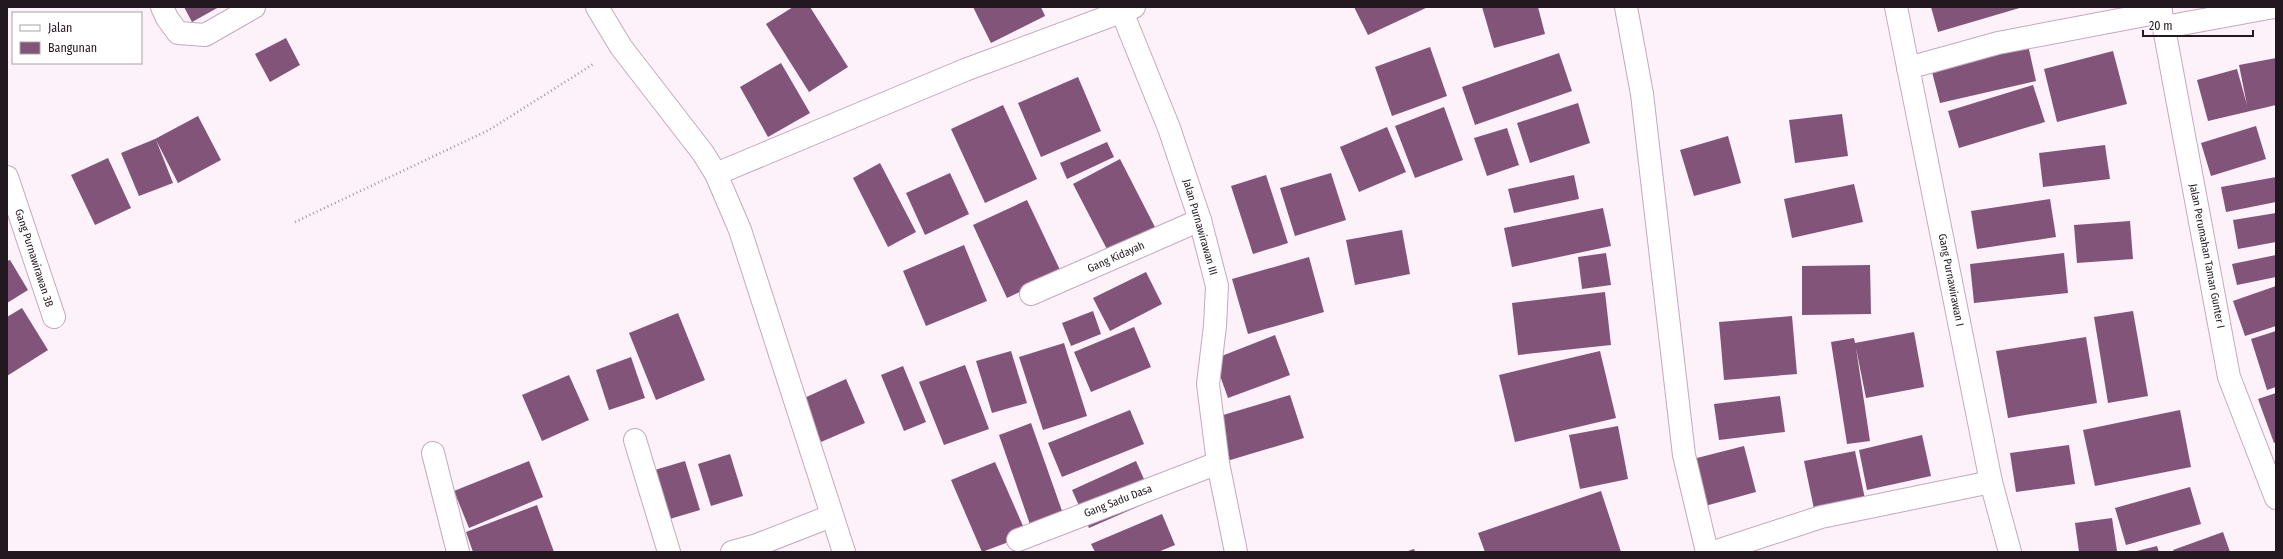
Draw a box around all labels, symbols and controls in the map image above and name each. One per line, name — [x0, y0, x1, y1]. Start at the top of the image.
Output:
legend — [12, 12, 142, 64]
scale bar — [2143, 12, 2253, 38]
text: 20 m — [2149, 19, 2173, 33]
text: Jalan — [48, 21, 72, 35]
text: Bangunan — [48, 41, 97, 55]
street label: Jalan Purnawirawan III — [1180, 177, 1220, 277]
street label: Jalan Perumahan Taman Gunter I — [2187, 183, 2227, 329]
street label: Gang Purnawirawan 3B — [12, 207, 56, 309]
street label: Gang Purnawirawan I — [1936, 233, 1966, 327]
street label: Gang Kidayah — [1086, 239, 1146, 275]
street label: Gang Sadu Dasa — [1082, 482, 1154, 520]

